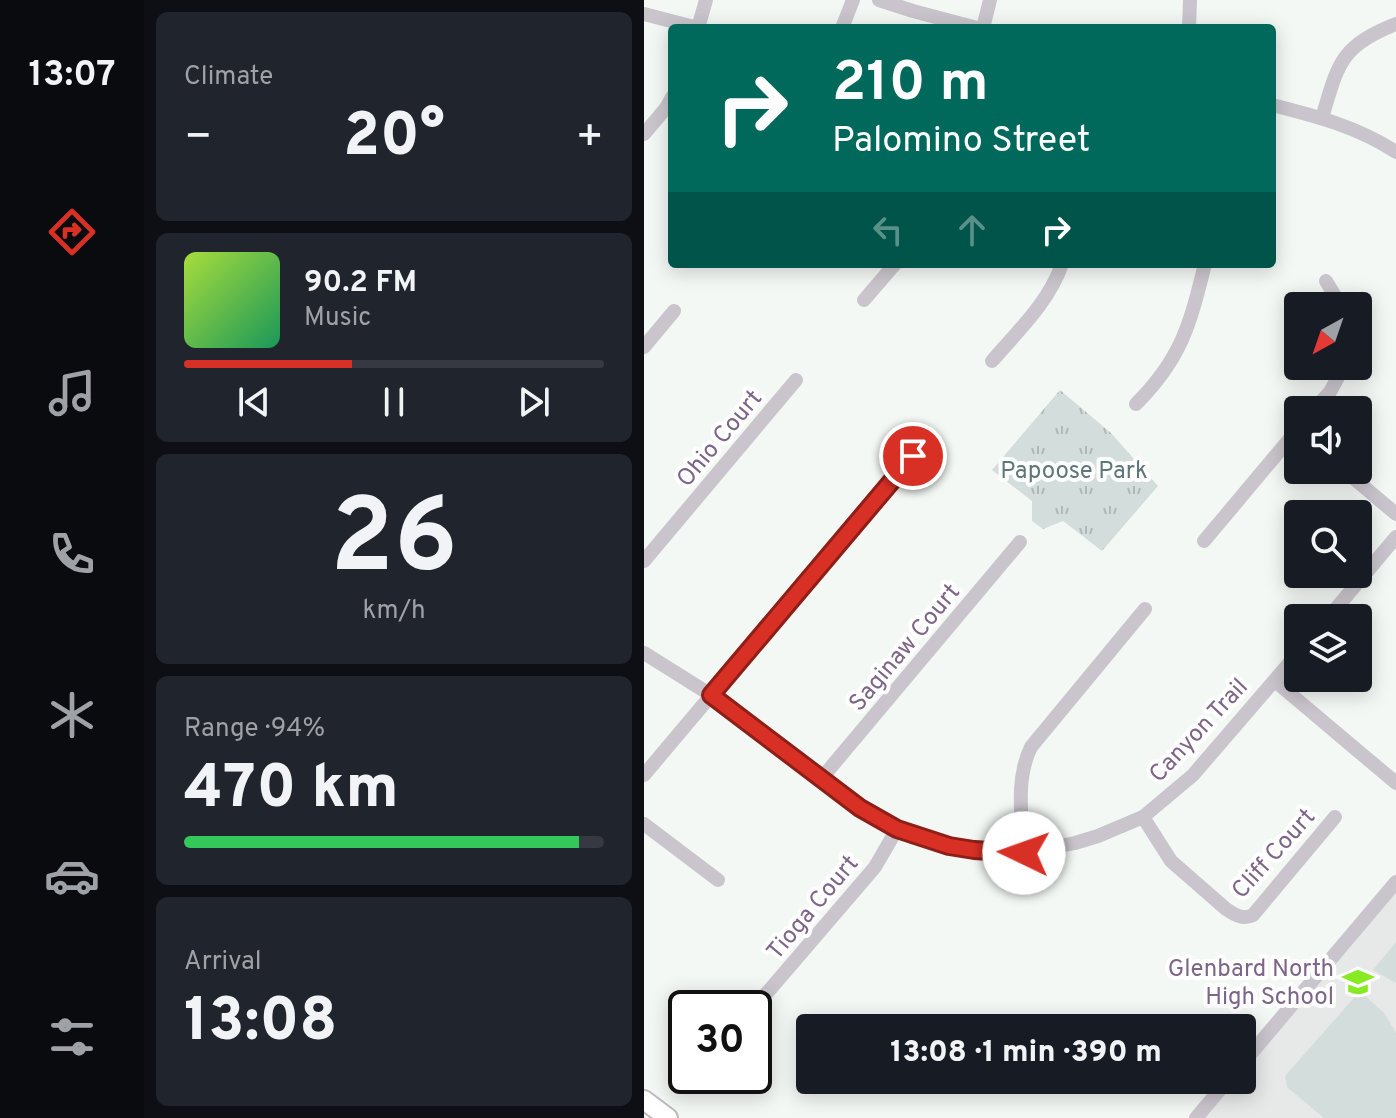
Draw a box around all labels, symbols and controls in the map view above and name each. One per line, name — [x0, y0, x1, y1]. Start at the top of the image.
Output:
text: 210 m — [832, 50, 989, 120]
text: 13:07 — [28, 53, 116, 99]
icon: right — [700, 56, 804, 160]
text: Climate — [184, 61, 273, 94]
text: 20° — [343, 101, 445, 177]
text: − — [184, 111, 212, 167]
text: + — [576, 111, 604, 167]
text: Palomino Street — [832, 119, 1090, 165]
icon: directions — [44, 204, 100, 260]
icon: left — [866, 208, 910, 252]
icon: ahead — [950, 208, 994, 252]
icon: right — [1034, 208, 1078, 252]
text: 90.2 FM — [304, 265, 417, 302]
north arrow — [1284, 292, 1372, 380]
map controls — [1284, 292, 1372, 692]
text: Music — [304, 302, 371, 335]
icon: music — [44, 365, 100, 421]
icon: previous — [232, 380, 276, 424]
icon: pause — [372, 380, 416, 424]
icon: next — [512, 380, 556, 424]
street label: Ohio Court — [671, 385, 770, 494]
button: sound — [1284, 396, 1372, 484]
pin — [879, 422, 947, 490]
icon: arrive — [891, 434, 935, 478]
park label: Papoose Park — [1000, 457, 1148, 487]
text: 26 — [330, 477, 458, 609]
button: search — [1284, 500, 1372, 588]
icon: phone — [44, 526, 100, 582]
street label: Saginaw Court — [843, 578, 968, 718]
text: km/h — [362, 595, 426, 628]
button: layers — [1284, 604, 1372, 692]
street label: Canyon Trail — [1144, 673, 1255, 790]
icon: climate — [44, 687, 100, 743]
text: Range · 94% — [184, 713, 325, 746]
text: 470 km — [184, 753, 399, 829]
street label: Cliff Court — [1226, 803, 1323, 906]
position arrow — [982, 811, 1066, 895]
icon: car — [44, 848, 100, 904]
street label: Tioga Court — [761, 850, 866, 967]
text: Arrival — [184, 946, 262, 979]
place label: Glenbard North High School — [1168, 955, 1334, 1013]
school or university icon: Glenbard North High School — [1341, 965, 1375, 999]
text: 13:08 — [184, 986, 337, 1062]
speed limit sign: 30 — [668, 990, 772, 1094]
icon: filters — [44, 1009, 100, 1065]
text: 13:08 · 1 min · 390 m — [890, 1035, 1162, 1072]

